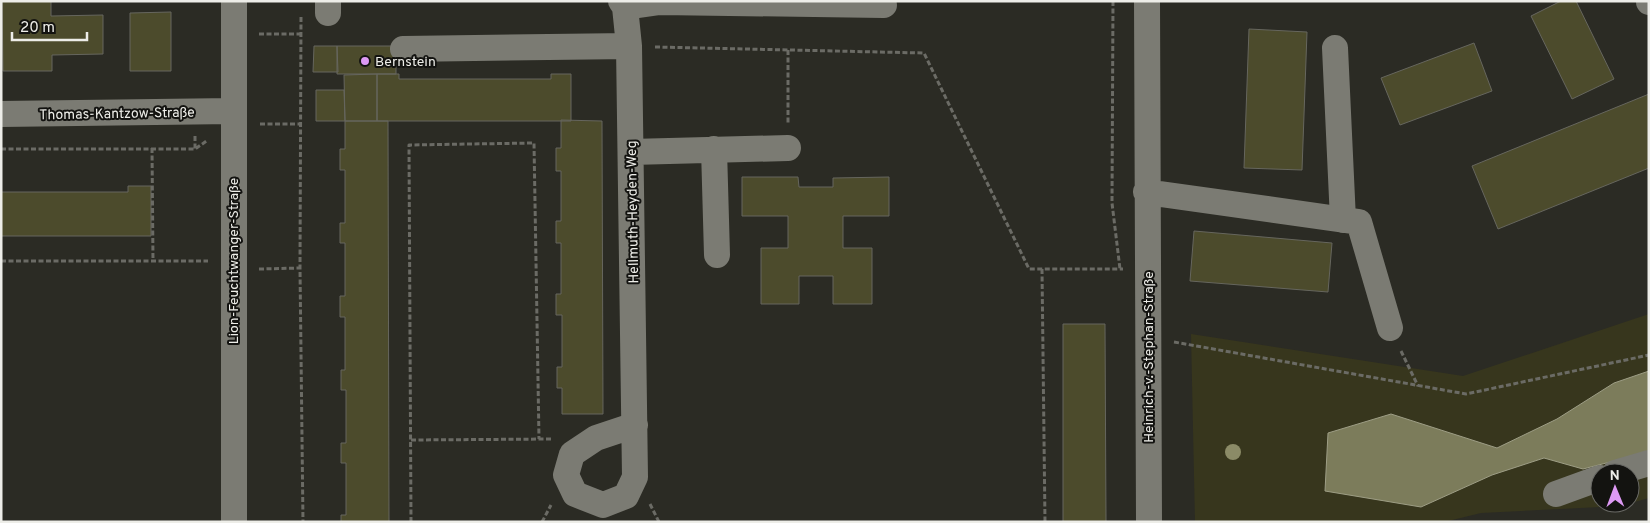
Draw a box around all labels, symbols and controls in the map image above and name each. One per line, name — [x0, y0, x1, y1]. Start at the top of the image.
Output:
scale bar — [12, 10, 88, 42]
text: 20 m — [20, 19, 55, 38]
place label: Bernstein — [375, 54, 436, 71]
marker: Bernstein — [359, 55, 371, 67]
street label: Thomas-Kantzow-Straße — [39, 105, 195, 124]
street label: Hellmuth-Heyden-Weg — [624, 140, 643, 284]
street label: Lion-Feuchtwanger-Straße — [226, 178, 243, 344]
street label: Heinrich-v.-Stephan-Straße — [1141, 271, 1158, 443]
north arrow — [1590, 463, 1640, 513]
text: N — [1610, 468, 1620, 485]

